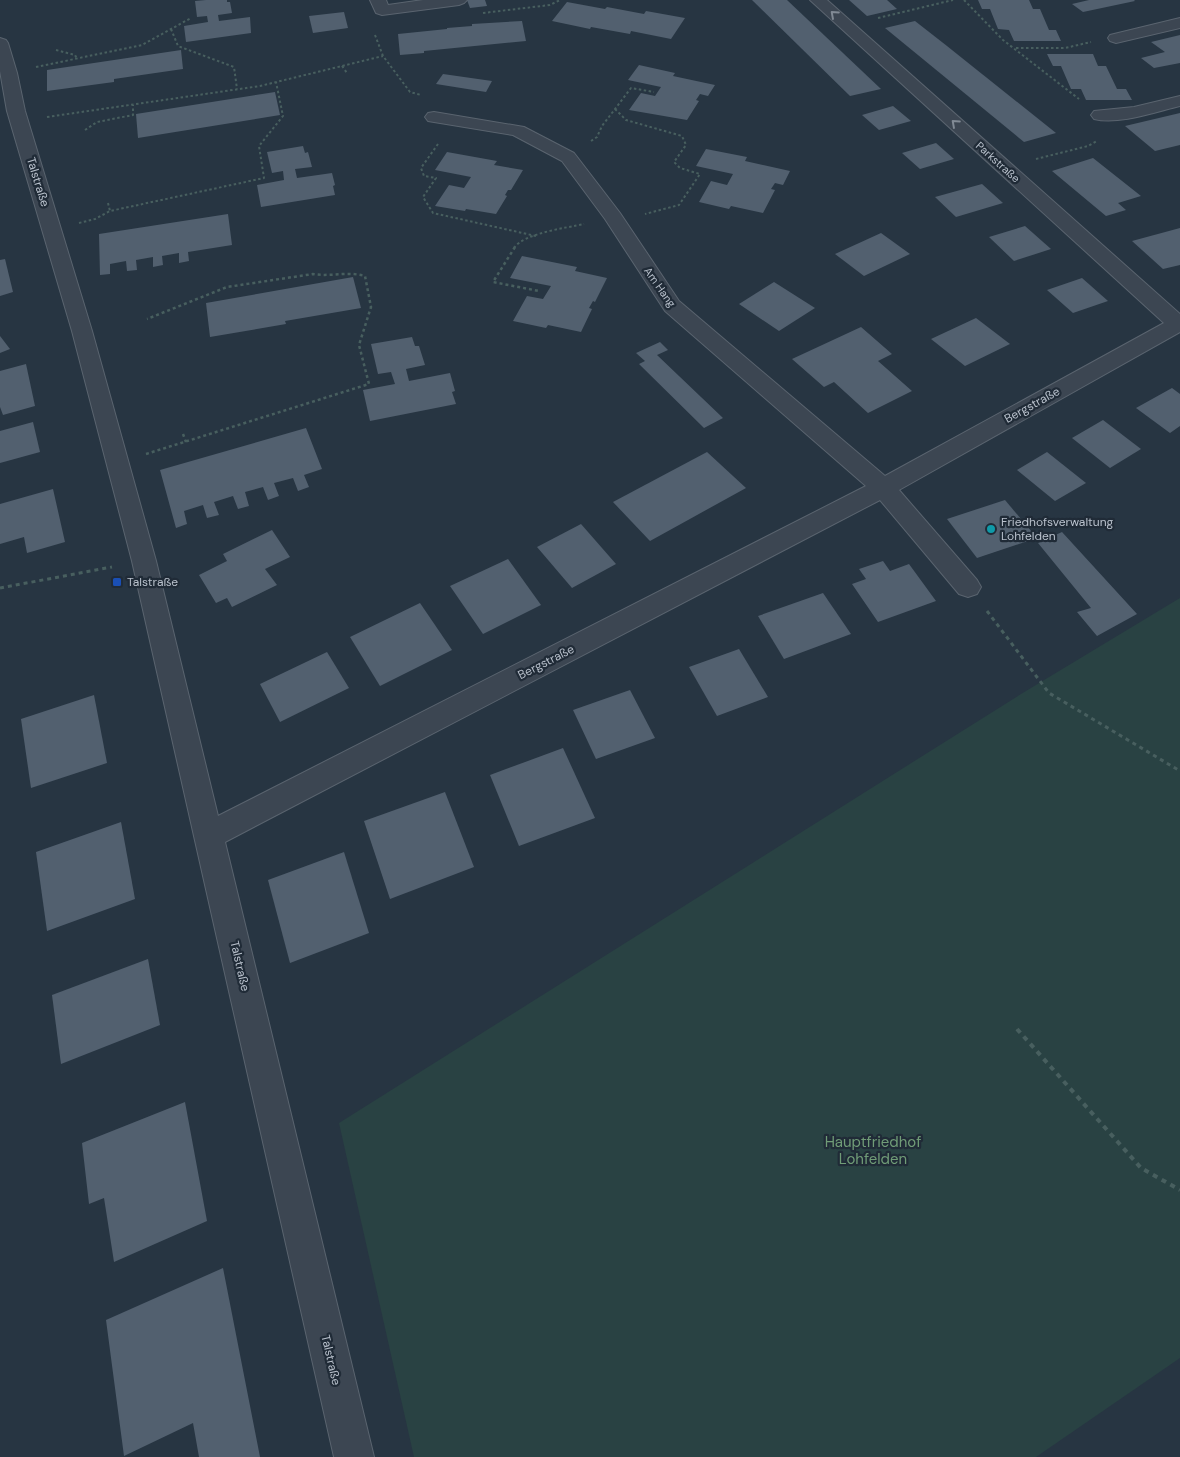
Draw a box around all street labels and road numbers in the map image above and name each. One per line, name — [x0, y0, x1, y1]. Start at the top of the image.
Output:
street label: Parkstraße — [973, 139, 1023, 185]
street label: Talstraße — [23, 155, 53, 209]
street label: Am Hang — [641, 264, 679, 310]
street label: Bergstraße — [1001, 383, 1063, 427]
street label: Bergstraße — [515, 641, 577, 683]
street label: Talstraße — [226, 939, 254, 993]
street label: Talstraße — [317, 1333, 345, 1387]

